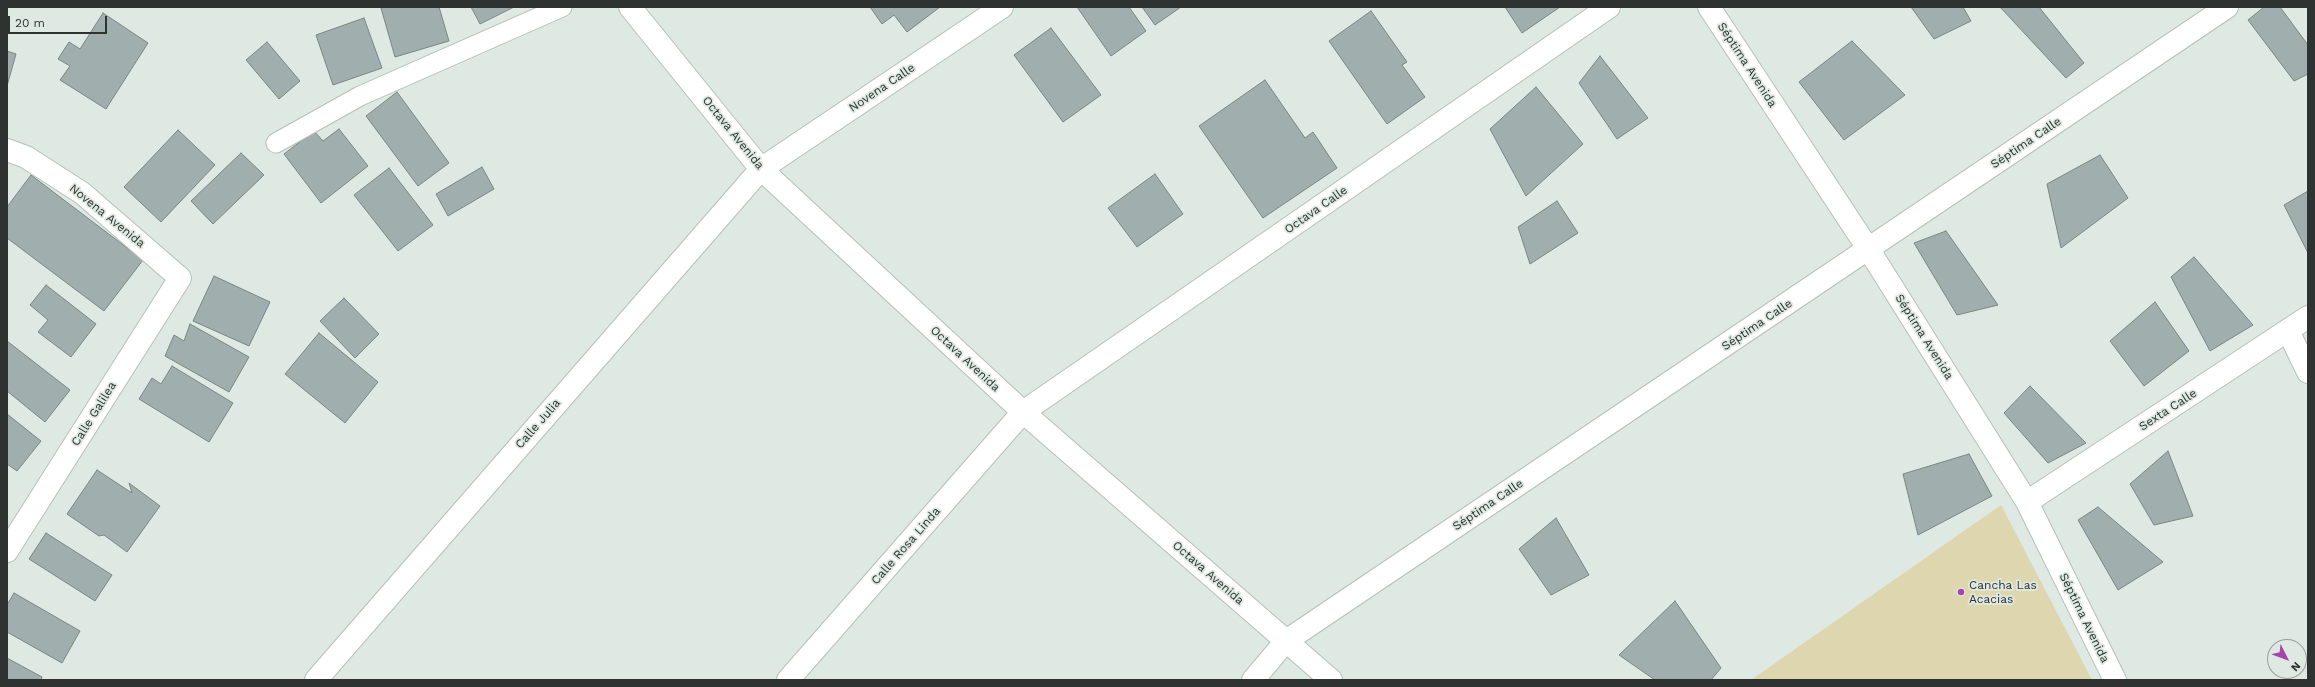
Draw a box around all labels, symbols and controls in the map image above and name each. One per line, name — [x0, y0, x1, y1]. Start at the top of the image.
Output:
scale bar — [10, 8, 109, 34]
text: 20 m — [15, 16, 45, 30]
street label: Séptima Avenida — [1714, 20, 1780, 110]
street label: Novena Calle — [846, 61, 918, 115]
street label: Octava Avenida — [699, 94, 767, 172]
street label: Séptima Calle — [1988, 114, 2064, 172]
street label: Novena Avenida — [66, 181, 148, 251]
street label: Octava Calle — [1282, 183, 1350, 237]
street label: Séptima Avenida — [1892, 292, 1956, 382]
street label: Séptima Calle — [1719, 296, 1795, 354]
street label: Octava Avenida — [927, 323, 1003, 395]
street label: Calle Galilea — [69, 379, 119, 449]
street label: Sexta Calle — [2136, 386, 2200, 434]
street label: Calle Julia — [513, 396, 563, 452]
street label: Séptima Calle — [1450, 476, 1526, 534]
street label: Calle Rosa Linda — [869, 504, 943, 588]
street label: Octava Avenida — [1169, 538, 1247, 608]
street label: Séptima Avenida — [2056, 571, 2112, 665]
place label: Cancha Las Acacias — [1969, 578, 2037, 606]
marker: Cancha Las Acacias — [1956, 587, 1966, 597]
north arrow — [2267, 639, 2307, 679]
text: N — [2288, 659, 2303, 674]

